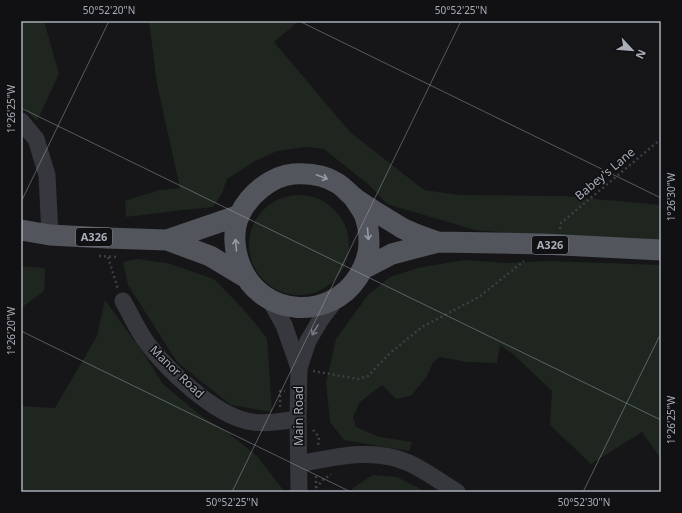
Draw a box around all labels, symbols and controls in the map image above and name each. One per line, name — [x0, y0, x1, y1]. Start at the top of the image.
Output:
text: 50°52'20"N — [83, 3, 135, 17]
text: 50°52'25"N — [435, 3, 487, 17]
north arrow — [612, 30, 652, 70]
text: N — [633, 47, 650, 62]
text: 1°26'25"W — [4, 84, 18, 133]
street label: Babey's Lane — [571, 143, 638, 204]
text: 1°26'30"W — [664, 172, 678, 221]
one-way arrow — [315, 174, 327, 182]
one-way arrow — [364, 227, 372, 240]
road number: A326 — [76, 228, 112, 246]
road number: A326 — [532, 236, 568, 254]
one-way arrow — [232, 239, 239, 252]
text: 1°26'20"W — [4, 306, 18, 355]
one-way arrow — [310, 324, 318, 336]
street label: Manor Road — [147, 341, 208, 402]
street label: Main Road — [290, 386, 307, 446]
text: 1°26'25"W — [664, 395, 678, 444]
text: 50°52'25"N — [206, 495, 258, 509]
text: 50°52'30"N — [558, 495, 610, 509]

